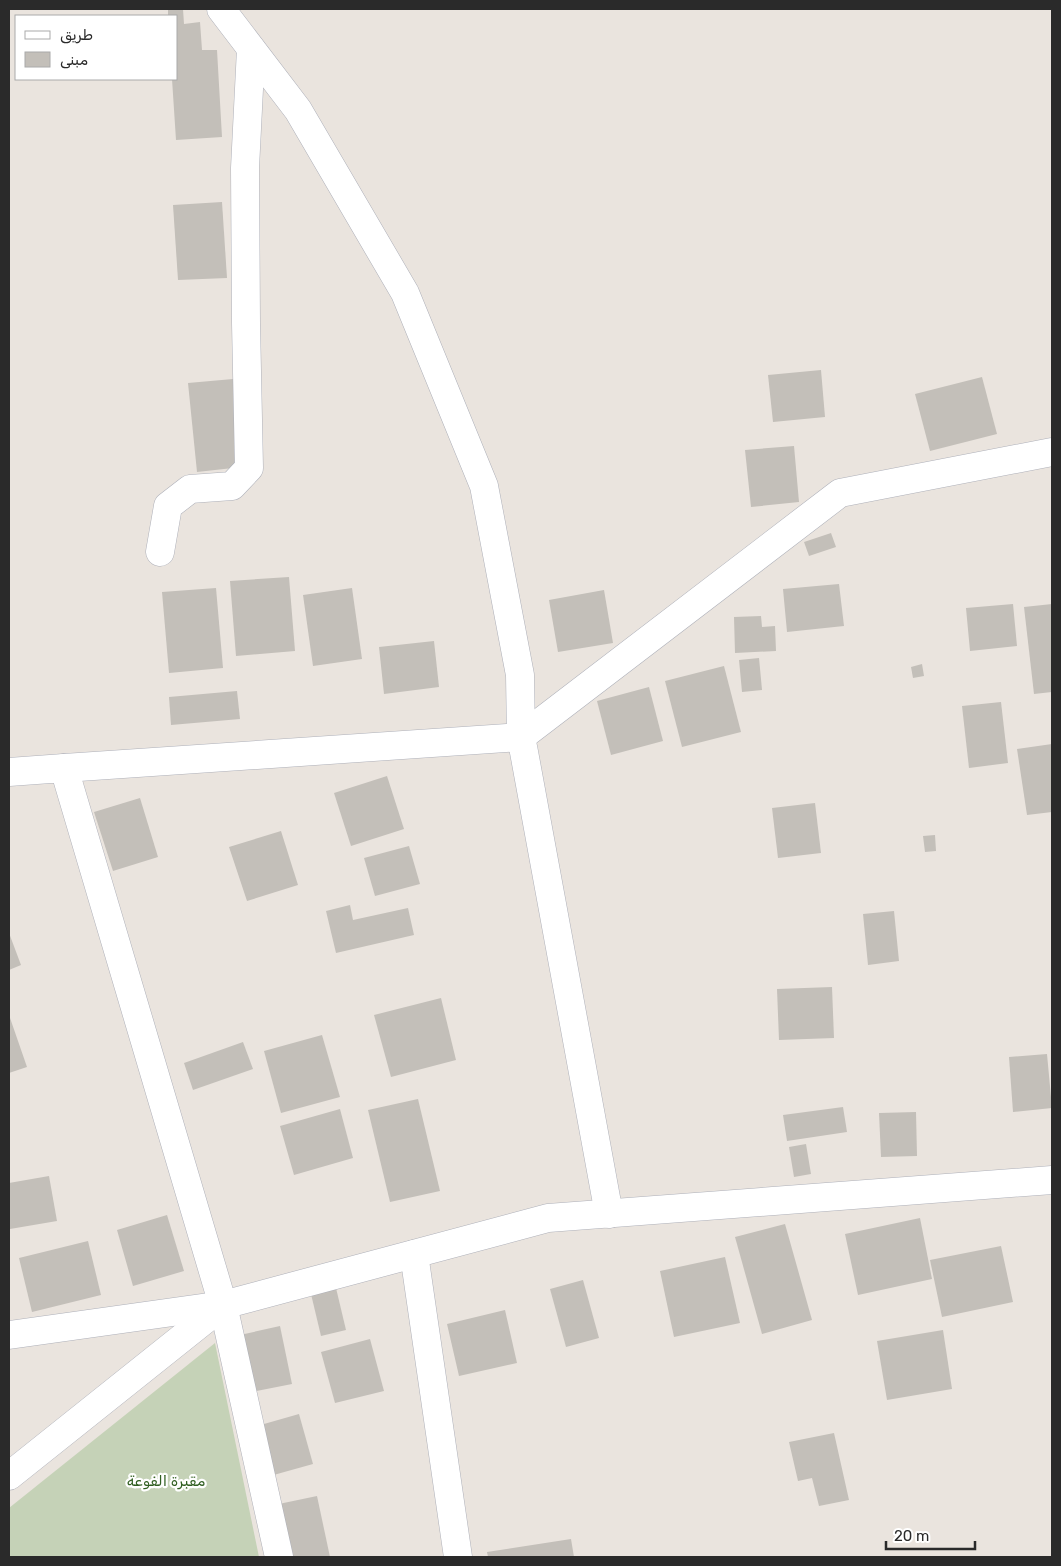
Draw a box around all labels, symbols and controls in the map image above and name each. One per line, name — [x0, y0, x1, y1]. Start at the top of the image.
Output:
legend — [15, 15, 178, 80]
text: طريق — [60, 26, 93, 44]
text: مبنى — [60, 51, 88, 69]
park label: مقبرة الفوعة — [127, 1472, 205, 1490]
scale bar — [886, 1518, 975, 1550]
text: 20 m — [894, 1527, 929, 1545]

